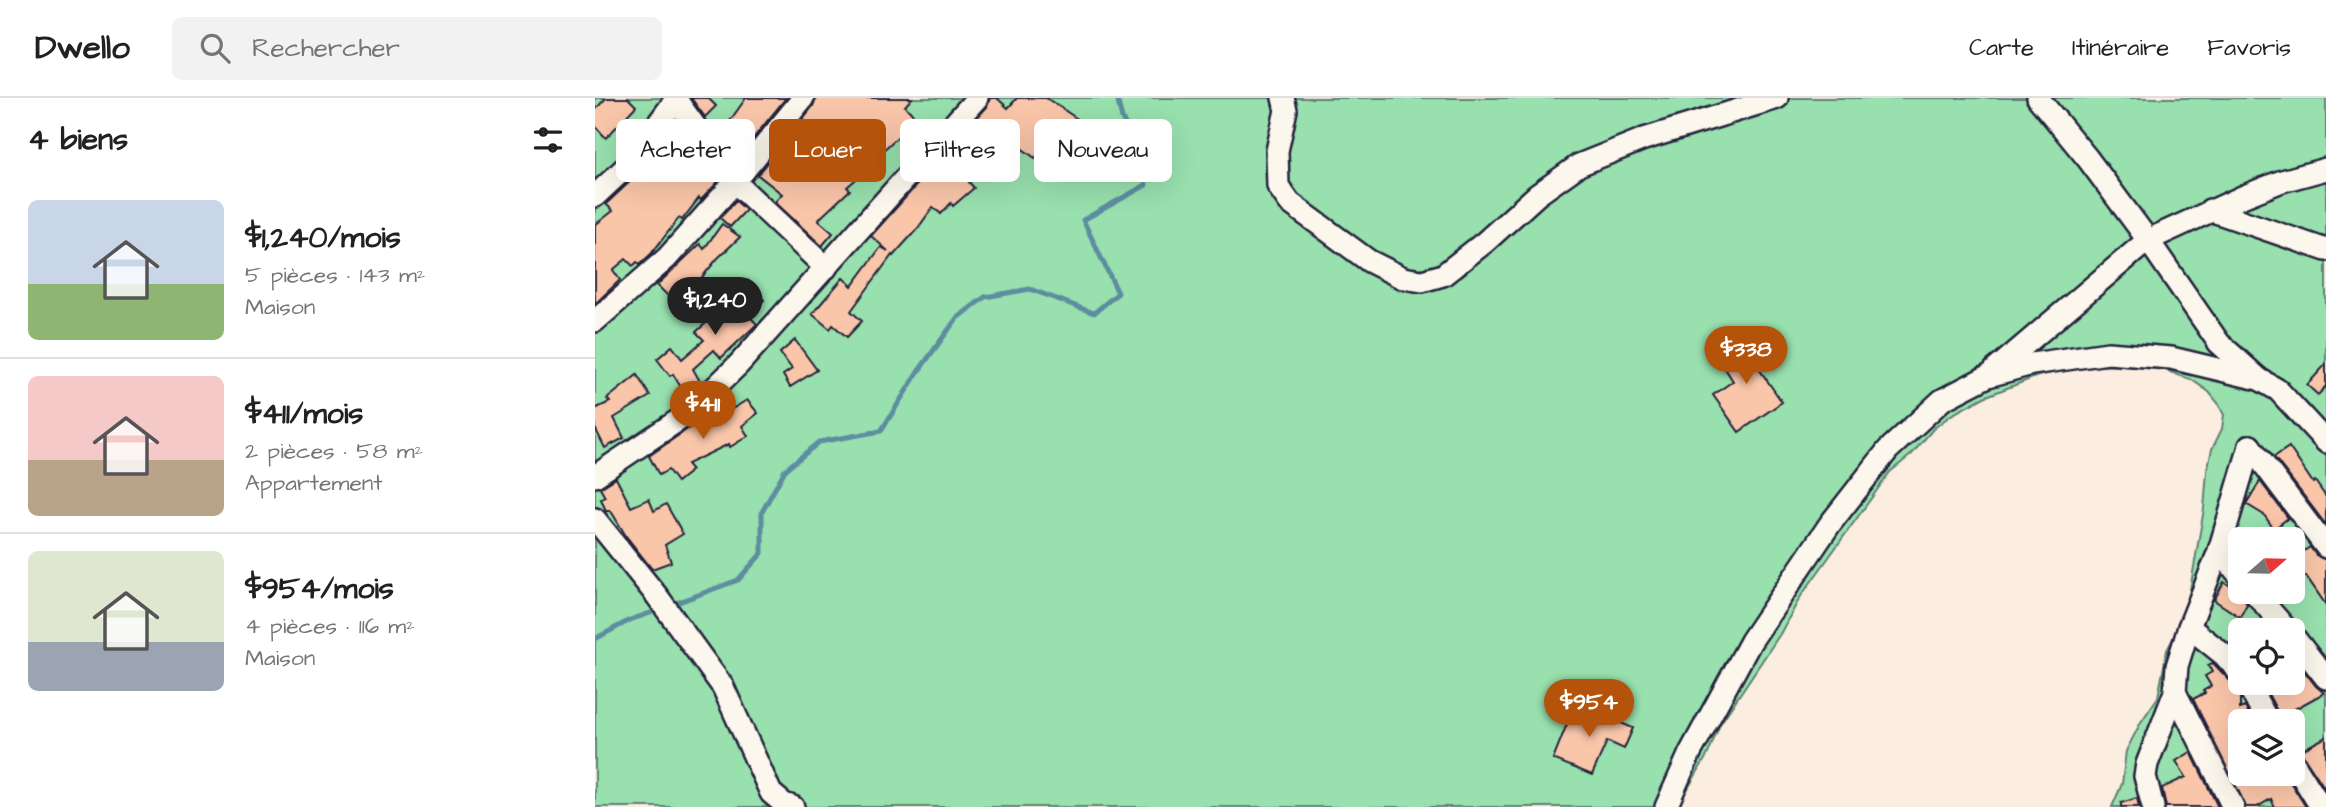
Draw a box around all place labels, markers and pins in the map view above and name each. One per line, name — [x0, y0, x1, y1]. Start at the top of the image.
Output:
pin: $1,240 — [658, 278, 772, 337]
pin: $338 — [1705, 327, 1787, 386]
pin: $411 — [662, 382, 744, 441]
pin: $954 — [1548, 680, 1630, 739]

